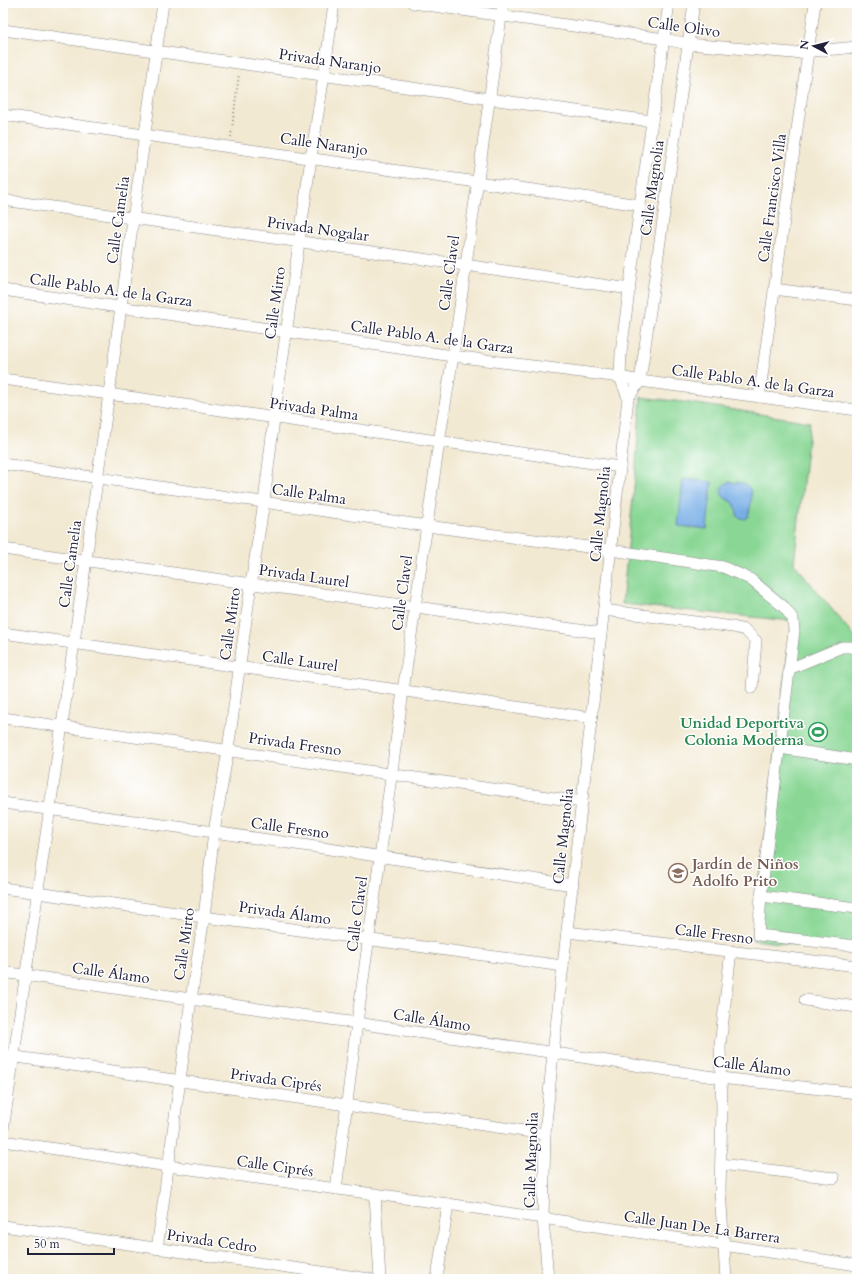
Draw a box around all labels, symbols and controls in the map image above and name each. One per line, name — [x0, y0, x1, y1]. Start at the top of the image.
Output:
street label: Calle Olivo — [646, 12, 722, 42]
north arrow — [794, 26, 834, 66]
text: N — [797, 39, 813, 50]
street label: Privada Naranjo — [278, 44, 382, 78]
street label: Calle Naranjo — [279, 128, 369, 160]
street label: Calle Francisco Villa — [753, 132, 791, 264]
street label: Calle Magnolia — [635, 138, 669, 237]
street label: Calle Camelia — [102, 174, 134, 265]
street label: Privada Nogalar — [266, 212, 371, 246]
street label: Calle Clavel — [434, 234, 464, 312]
street label: Calle Mirto — [260, 265, 290, 341]
street label: Calle Pablo A. de la Garza — [28, 269, 194, 311]
street label: Calle Pablo A. de la Garza — [349, 316, 515, 358]
street label: Calle Pablo A. de la Garza — [670, 360, 836, 402]
street label: Privada Palma — [268, 393, 360, 425]
street label: Calle Magnolia — [585, 464, 615, 563]
street label: Calle Palma — [271, 479, 348, 509]
street label: Calle Camelia — [54, 518, 86, 609]
street label: Calle Clavel — [387, 554, 417, 632]
street label: Privada Laurel — [258, 560, 351, 592]
street label: Calle Mirto — [215, 586, 245, 662]
street label: Calle Laurel — [261, 646, 339, 676]
place label: Unidad Deportiva Colonia Moderna — [680, 713, 805, 750]
sports icon: Unidad Deportiva Colonia Moderna — [807, 721, 829, 743]
street label: Privada Fresno — [247, 728, 343, 760]
street label: Calle Magnolia — [548, 786, 578, 885]
street label: Calle Fresno — [250, 813, 330, 843]
place label: Jardín de Niños Adolfo Prito — [690, 854, 798, 891]
school or university icon: Jardín de Niños Adolfo Prito — [667, 862, 689, 884]
street label: Calle Clavel — [342, 875, 372, 953]
street label: Privada Álamo — [238, 897, 332, 929]
street label: Calle Mirto — [169, 906, 199, 982]
street label: Calle Fresno — [674, 919, 754, 949]
street label: Calle Álamo — [71, 958, 151, 988]
street label: Calle Álamo — [392, 1004, 472, 1036]
street label: Calle Álamo — [712, 1051, 792, 1081]
street label: Privada Ciprés — [229, 1064, 323, 1096]
street label: Calle Magnolia — [519, 1111, 543, 1209]
street label: Calle Ciprés — [235, 1151, 315, 1181]
street label: Calle Juan De La Barrera — [622, 1206, 782, 1248]
street label: Privada Cedro — [166, 1225, 258, 1257]
scale bar — [28, 1230, 114, 1256]
text: 50 m — [34, 1236, 61, 1252]

